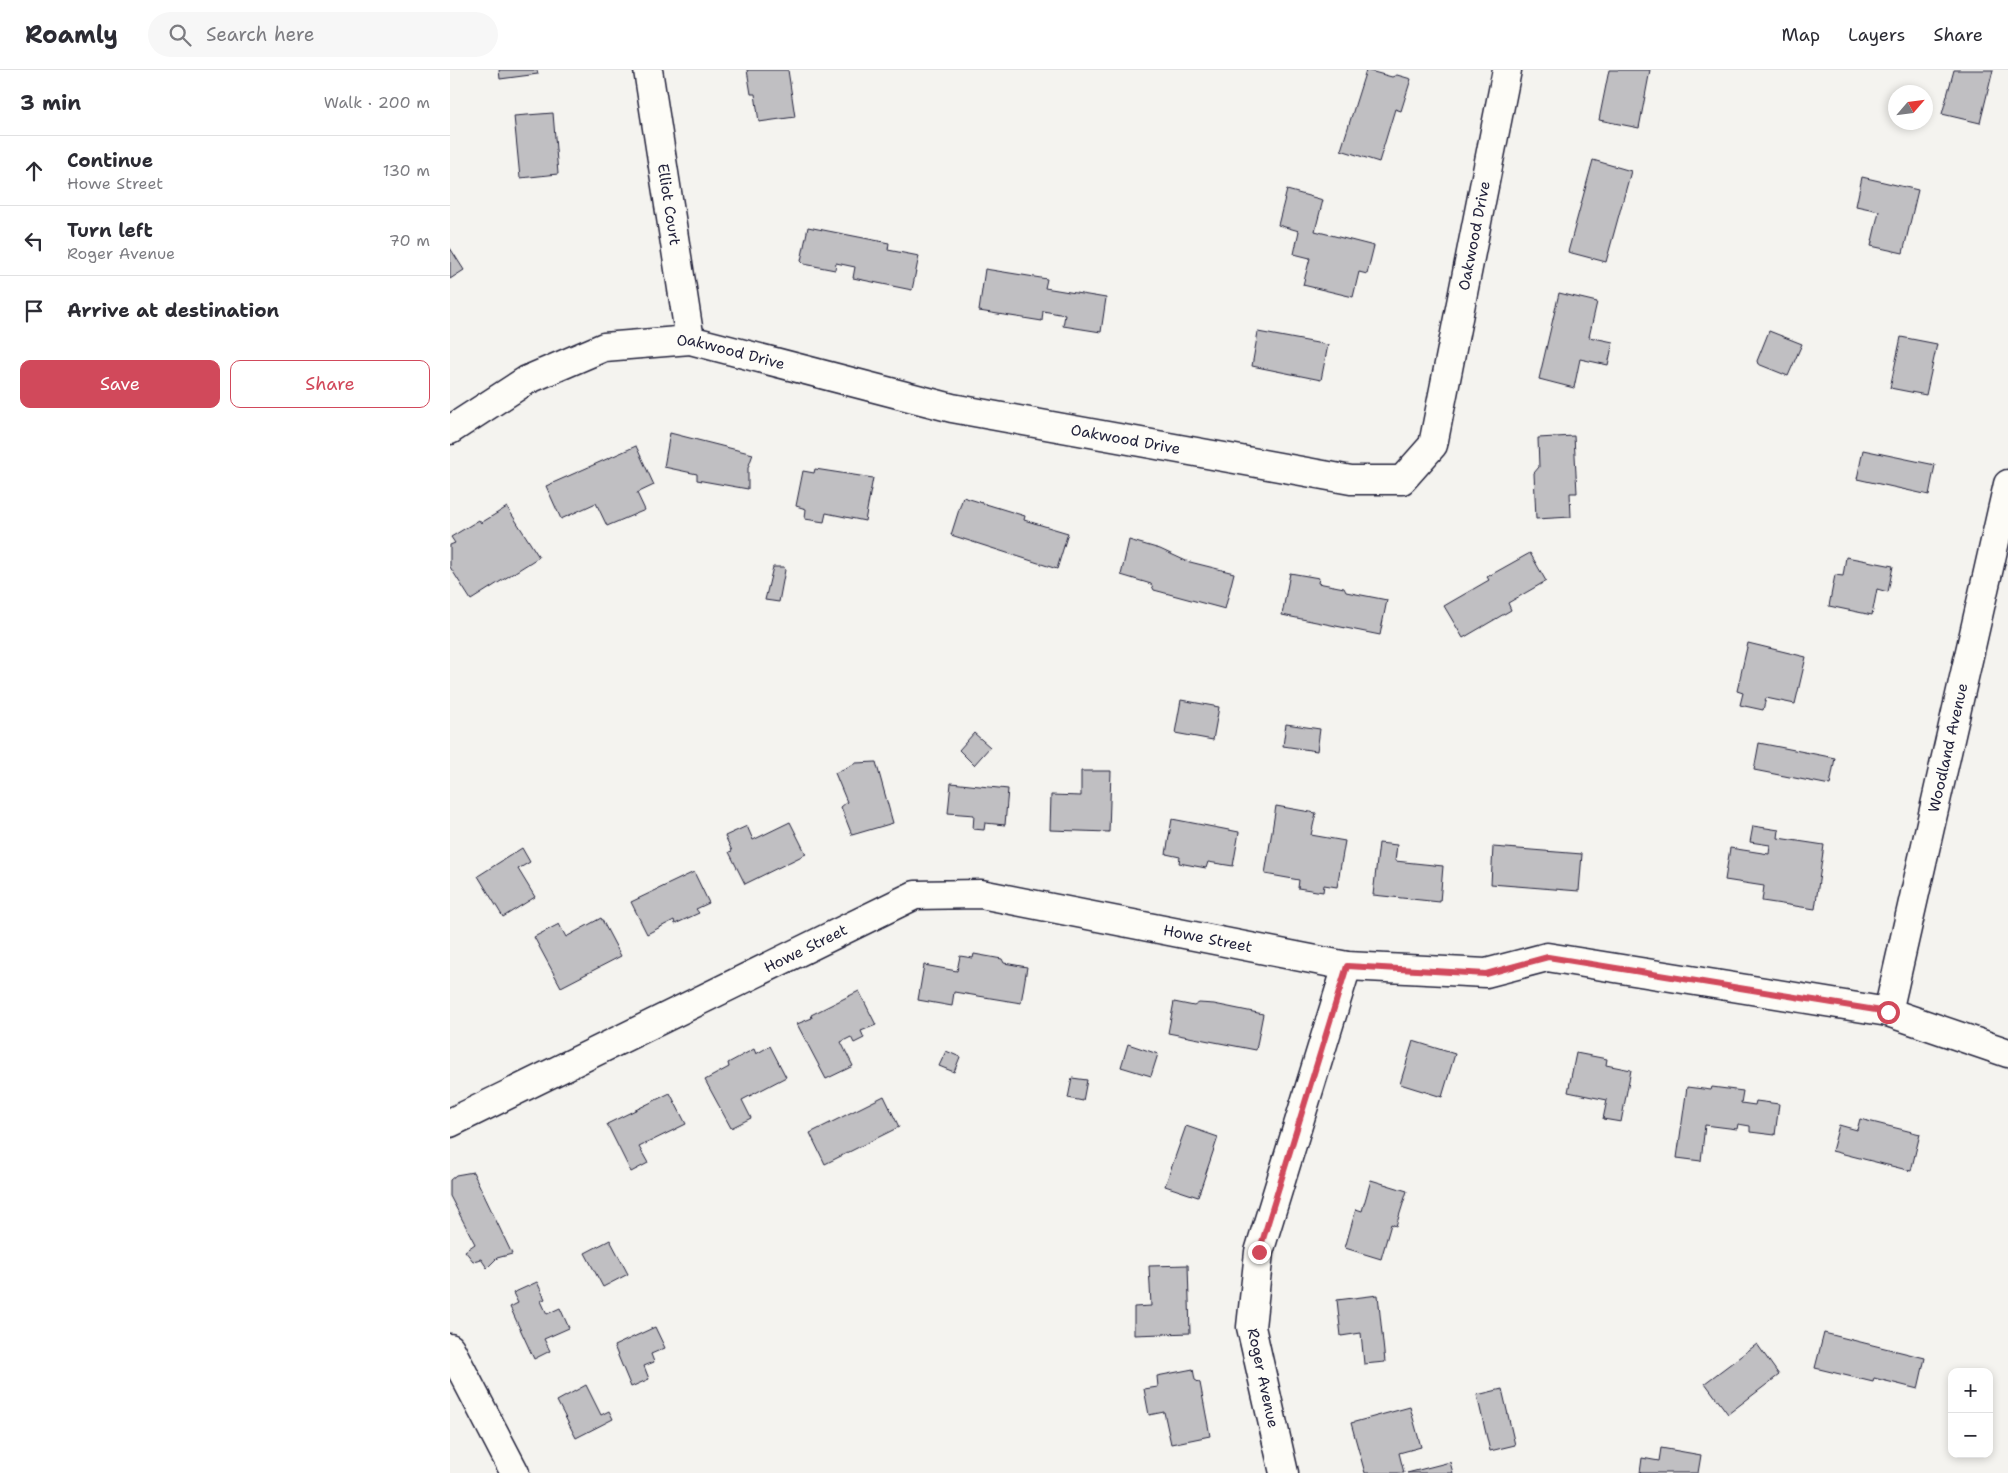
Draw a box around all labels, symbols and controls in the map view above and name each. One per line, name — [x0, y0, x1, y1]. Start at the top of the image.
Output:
search box — [148, 12, 498, 57]
text: Roamly — [25, 19, 118, 51]
icon: search — [166, 21, 194, 49]
text: Search here — [206, 22, 315, 47]
text: Map — [1782, 23, 1820, 47]
text: Layers — [1848, 23, 1905, 47]
text: Share — [1933, 23, 1983, 47]
north arrow — [1888, 85, 1933, 130]
text: 3 min — [20, 89, 81, 117]
text: Walk · 200 m — [324, 92, 430, 113]
text: Continue — [67, 148, 153, 173]
icon: ahead — [20, 157, 48, 185]
text: 130 m — [383, 160, 430, 181]
street label: Elliot Court — [653, 162, 685, 247]
text: Howe Street — [67, 173, 163, 194]
street label: Oakwood Drive — [1454, 179, 1495, 292]
text: Turn left — [67, 218, 153, 243]
icon: left — [20, 227, 48, 255]
text: 70 m — [389, 230, 430, 251]
text: Roger Avenue — [67, 243, 175, 264]
icon: arrive — [20, 297, 48, 325]
text: Arrive at destination — [67, 298, 279, 323]
street label: Oakwood Drive — [676, 330, 787, 374]
button: Save — [20, 360, 220, 408]
button: Share — [230, 360, 430, 408]
street label: Oakwood Drive — [1069, 420, 1182, 459]
street label: Woodland Avenue — [1924, 681, 1972, 814]
street label: Howe Street — [761, 920, 851, 978]
street label: Howe Street — [1161, 920, 1254, 957]
route start — [1877, 1001, 1900, 1024]
route end — [1248, 1241, 1271, 1264]
street label: Roger Avenue — [1243, 1326, 1283, 1430]
map controls — [1948, 1368, 1993, 1458]
button: + — [1948, 1368, 1993, 1413]
button: − — [1948, 1413, 1993, 1458]

